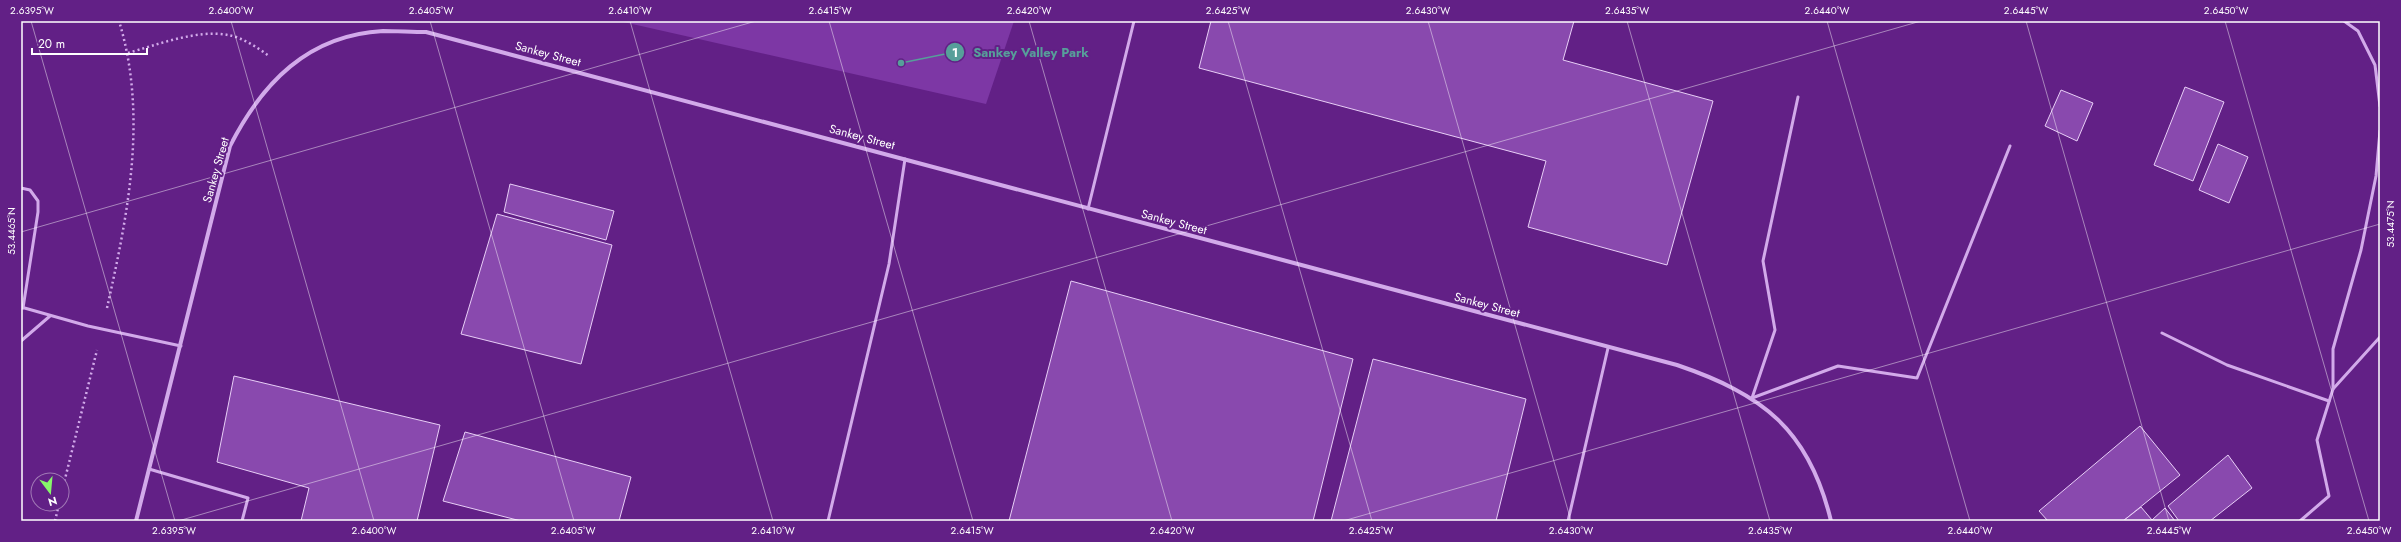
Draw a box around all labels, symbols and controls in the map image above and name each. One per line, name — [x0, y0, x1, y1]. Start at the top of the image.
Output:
text: 2.6395°W — [10, 3, 54, 18]
text: 2.6400°W — [209, 3, 254, 18]
text: 2.6405°W — [409, 3, 453, 18]
text: 2.6410°W — [608, 3, 652, 18]
text: 2.6415°W — [808, 3, 852, 18]
text: 2.6420°W — [1007, 3, 1051, 18]
text: 2.6425°W — [1206, 3, 1250, 18]
text: 2.6430°W — [1406, 3, 1450, 18]
text: 2.6435°W — [1605, 3, 1649, 18]
text: 2.6440°W — [1805, 3, 1849, 18]
text: 2.6445°W — [2004, 3, 2048, 18]
text: 2.6450°W — [2204, 3, 2248, 18]
scale bar — [32, 30, 147, 56]
text: 20 m — [38, 35, 65, 53]
street label: Sankey Street — [513, 37, 583, 71]
callout: Sankey Valley Park — [945, 40, 1097, 65]
text: Sankey Valley Park — [973, 43, 1089, 62]
text: 1 — [952, 44, 958, 62]
street label: Sankey Street — [827, 120, 897, 154]
street label: Sankey Street — [198, 135, 234, 205]
text: 53.4475°N — [2383, 200, 2398, 248]
street label: Sankey Street — [1139, 205, 1209, 239]
text: 53.4465°N — [4, 207, 19, 255]
street label: Sankey Street — [1452, 288, 1522, 322]
north arrow — [30, 472, 70, 512]
text: N — [46, 493, 59, 511]
text: 2.6395°W — [152, 523, 196, 538]
text: 2.6400°W — [352, 523, 397, 538]
text: 2.6405°W — [551, 523, 595, 538]
text: 2.6410°W — [751, 523, 795, 538]
text: 2.6415°W — [950, 523, 994, 538]
text: 2.6420°W — [1150, 523, 1194, 538]
text: 2.6425°W — [1349, 523, 1393, 538]
text: 2.6430°W — [1549, 523, 1593, 538]
text: 2.6435°W — [1748, 523, 1792, 538]
text: 2.6440°W — [1948, 523, 1992, 538]
text: 2.6445°W — [2147, 523, 2191, 538]
text: 2.6450°W — [2347, 523, 2391, 538]

